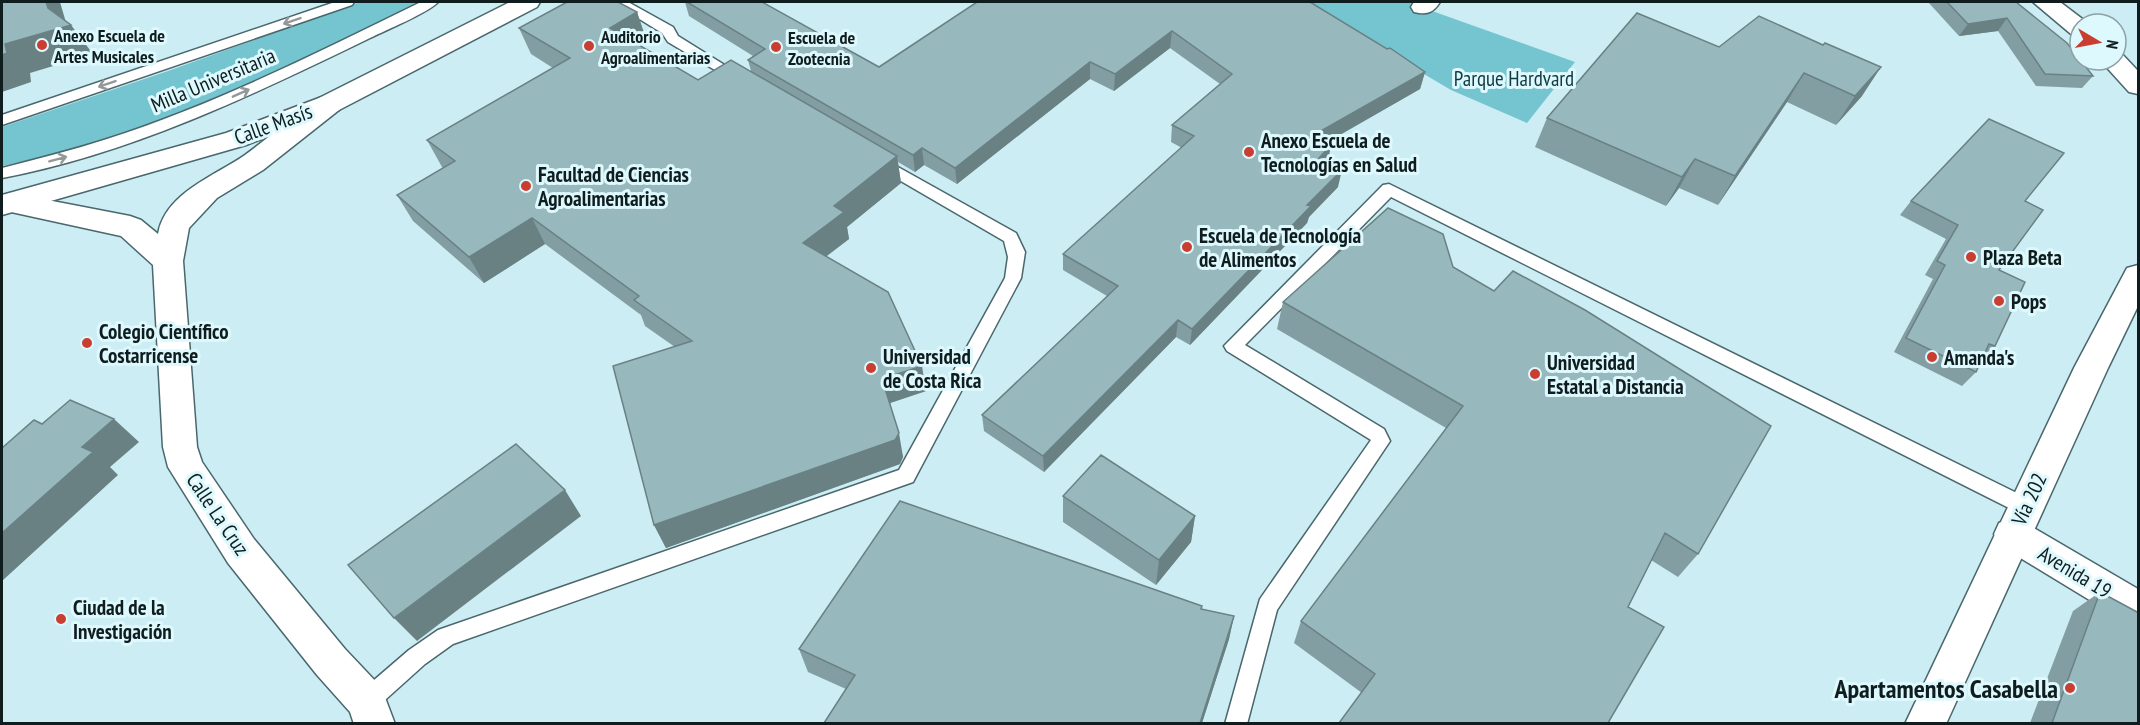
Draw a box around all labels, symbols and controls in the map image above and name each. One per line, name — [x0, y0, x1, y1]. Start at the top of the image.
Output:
north arrow — [2068, 12, 2128, 72]
one-way arrow — [283, 16, 302, 27]
place label: Anexo Escuela de Artes Musicales — [53, 24, 165, 68]
place label: Auditorio Agroalimentarias — [600, 25, 710, 69]
place label: Escuela de Zootecnia — [788, 26, 856, 70]
marker: Anexo Escuela de Artes Musicales — [35, 38, 49, 52]
marker: Auditorio Agroalimentarias — [582, 39, 596, 53]
text: N — [2102, 39, 2123, 51]
marker: Escuela de Zootecnia — [769, 40, 783, 54]
street label: Milla Universitaria — [147, 42, 279, 118]
park label: Parque Hardvard — [1454, 65, 1574, 92]
one-way arrow — [98, 80, 117, 91]
one-way arrow — [232, 86, 250, 98]
street label: Calle Masís — [230, 97, 316, 151]
place label: Anexo Escuela de Tecnologías en Salud — [1260, 127, 1417, 178]
marker: Anexo Escuela de Tecnologías en Salud — [1242, 145, 1256, 159]
one-way arrow — [48, 153, 67, 164]
place label: Facultad de Ciencias Agroalimentarias — [537, 161, 689, 212]
marker: Facultad de Ciencias Agroalimentarias — [519, 179, 533, 193]
place label: Escuela de Tecnología de Alimentos — [1199, 222, 1362, 273]
marker: Escuela de Tecnología de Alimentos — [1180, 240, 1194, 254]
place label: Plaza Beta — [1983, 244, 2062, 271]
marker: Plaza Beta — [1964, 250, 1978, 264]
place label: Pops — [2011, 288, 2046, 315]
marker: Pops — [1992, 294, 2006, 308]
place label: Colegio Científico Costarricense — [99, 318, 229, 369]
marker: Colegio Científico Costarricense — [80, 336, 94, 350]
place label: Universidad de Costa Rica — [883, 343, 982, 394]
place label: Amanda's — [1943, 344, 2014, 371]
place label: Universidad Estatal a Distancia — [1547, 349, 1684, 400]
marker: Amanda's — [1925, 350, 1939, 364]
marker: Universidad de Costa Rica — [864, 361, 878, 375]
marker: Universidad Estatal a Distancia — [1528, 367, 1542, 381]
street label: Calle La Cruz — [181, 468, 255, 560]
street label: Vía 202 — [2005, 468, 2053, 530]
street label: Avenida 19 — [2033, 540, 2117, 604]
place label: Ciudad de la Investigación — [73, 594, 172, 645]
marker: Ciudad de la Investigación — [54, 612, 68, 626]
place label: Apartamentos Casabella — [1833, 672, 2058, 705]
marker: Apartamentos Casabella — [2063, 681, 2077, 695]

